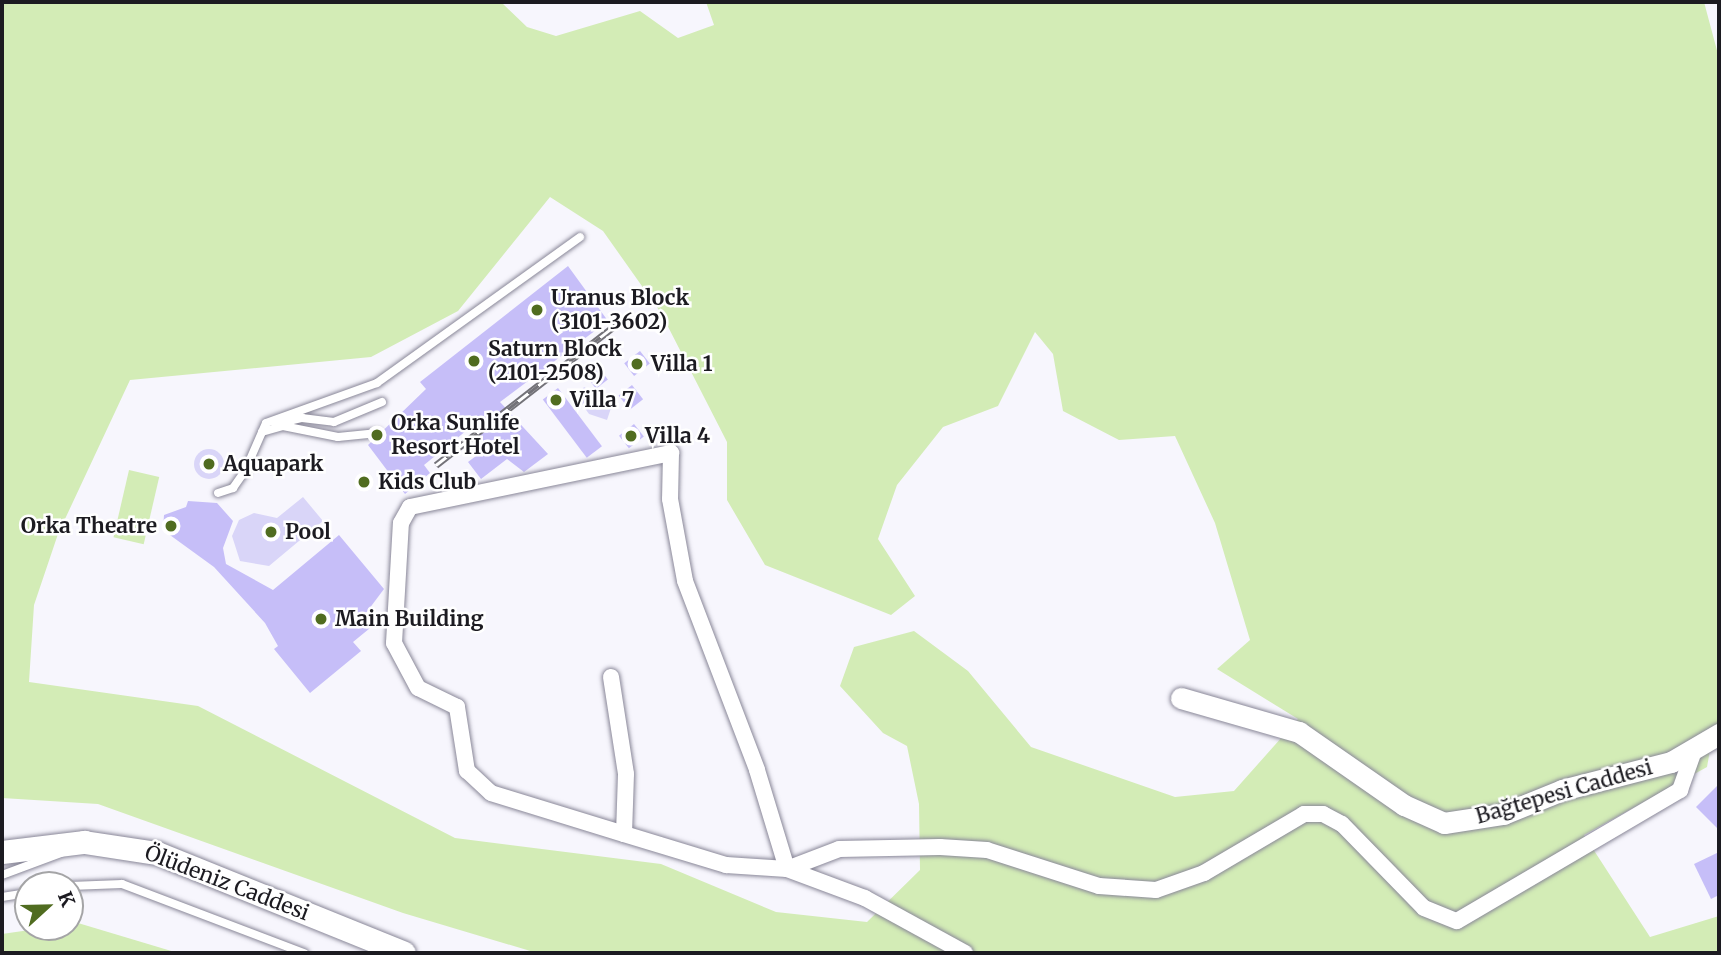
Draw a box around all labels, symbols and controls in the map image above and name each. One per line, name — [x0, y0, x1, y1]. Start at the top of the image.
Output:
place label: Uranus Block (3101-3602) — [551, 285, 689, 335]
marker: Uranus Block (3101-3602) — [529, 302, 545, 318]
place label: Saturn Block (2101-2508) — [488, 336, 622, 386]
place label: Villa 1 — [651, 351, 712, 377]
marker: Saturn Block (2101-2508) — [466, 353, 482, 369]
marker: Villa 1 — [629, 356, 645, 372]
place label: Villa 7 — [570, 387, 634, 413]
marker: Villa 7 — [548, 392, 564, 408]
place label: Orka Sunlife Resort Hotel — [391, 410, 520, 460]
place label: Villa 4 — [645, 423, 710, 449]
marker: Orka Sunlife Resort Hotel — [369, 427, 385, 443]
marker: Villa 4 — [623, 428, 639, 444]
place label: Aquapark — [223, 451, 323, 477]
marker: Aquapark — [201, 456, 217, 472]
place label: Kids Club — [378, 469, 476, 495]
marker: Kids Club — [356, 474, 372, 490]
place label: Orka Theatre — [21, 513, 157, 539]
marker: Orka Theatre — [163, 518, 179, 534]
place label: Pool — [285, 519, 331, 545]
marker: Pool — [263, 524, 279, 540]
place label: Main Building — [335, 606, 484, 632]
marker: Main Building — [313, 611, 329, 627]
street label: Bağtepesi Caddesi — [1473, 755, 1655, 829]
street label: Ölüdeniz Caddesi — [141, 840, 313, 926]
north arrow — [14, 871, 84, 941]
text: K — [53, 888, 80, 910]

